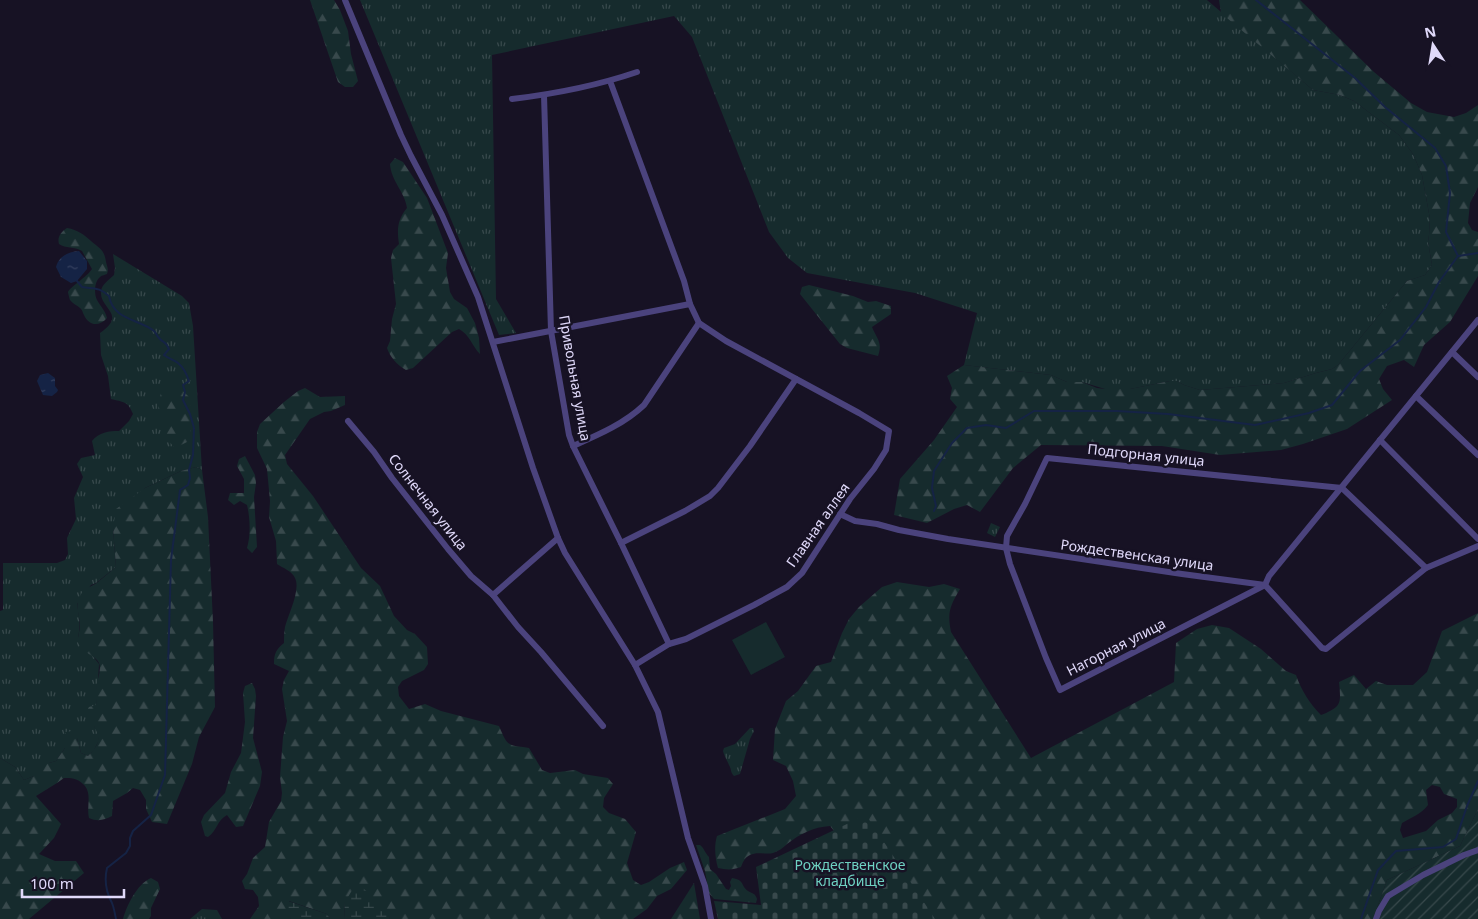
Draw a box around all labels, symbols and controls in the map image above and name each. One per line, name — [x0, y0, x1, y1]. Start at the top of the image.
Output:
north arrow — [1408, 20, 1458, 70]
text: N — [1423, 21, 1438, 42]
street label: Привольная улица — [555, 314, 596, 442]
street label: Подгорная улица — [1087, 439, 1205, 470]
street label: Солнечная улица — [385, 449, 472, 554]
street label: Главная аллея — [782, 479, 854, 571]
street label: Рождественская улица — [1059, 534, 1215, 575]
street label: Нагорная улица — [1063, 613, 1169, 680]
park label: Рождественское кладбище — [795, 855, 906, 890]
scale bar — [22, 866, 125, 898]
text: 100 m — [30, 873, 74, 893]

